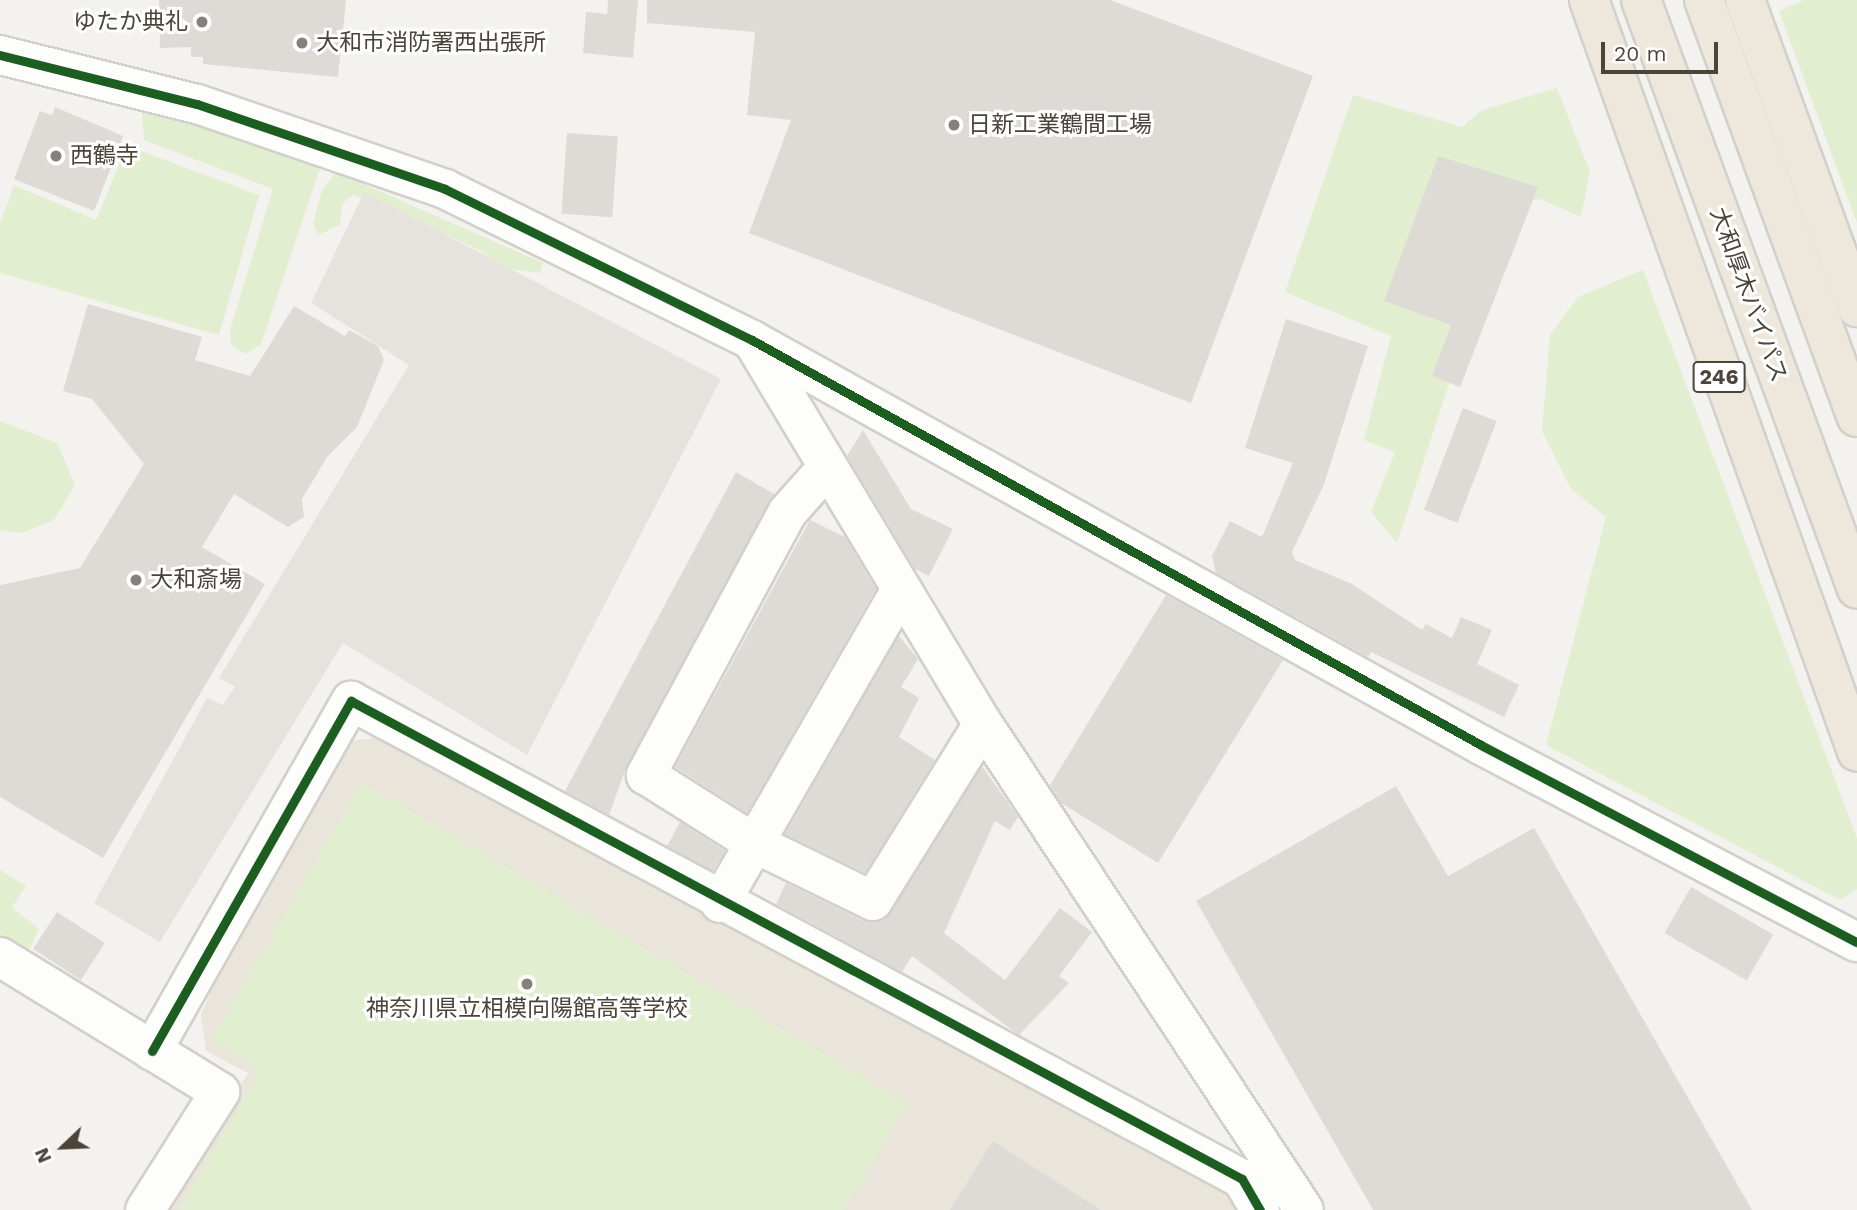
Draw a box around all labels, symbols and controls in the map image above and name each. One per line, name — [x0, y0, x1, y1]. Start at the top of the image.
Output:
place label: ゆたか典礼 — [73, 8, 188, 36]
marker: ゆたか典礼 — [194, 14, 210, 30]
scale bar — [1605, 28, 1722, 72]
place label: 大和市消防署西出張所 — [316, 29, 546, 57]
marker: 大和市消防署西出張所 — [294, 35, 310, 51]
text: 20 m — [1614, 41, 1666, 66]
place label: 日新工業鶴間工場 — [968, 111, 1152, 139]
marker: 日新工業鶴間工場 — [946, 117, 962, 133]
place label: 西鶴寺 — [70, 142, 139, 170]
marker: 西鶴寺 — [48, 148, 64, 164]
street label: 大和厚木バイパス — [1704, 204, 1792, 386]
road number: 246 — [1691, 360, 1747, 394]
place label: 大和斎場 — [150, 566, 242, 594]
marker: 大和斎場 — [128, 572, 144, 588]
marker: 神奈川県立相模向陽館高等学校 — [519, 976, 535, 992]
place label: 神奈川県立相模向陽館高等学校 — [366, 995, 688, 1023]
north arrow — [28, 1112, 98, 1182]
text: N — [30, 1144, 57, 1166]

